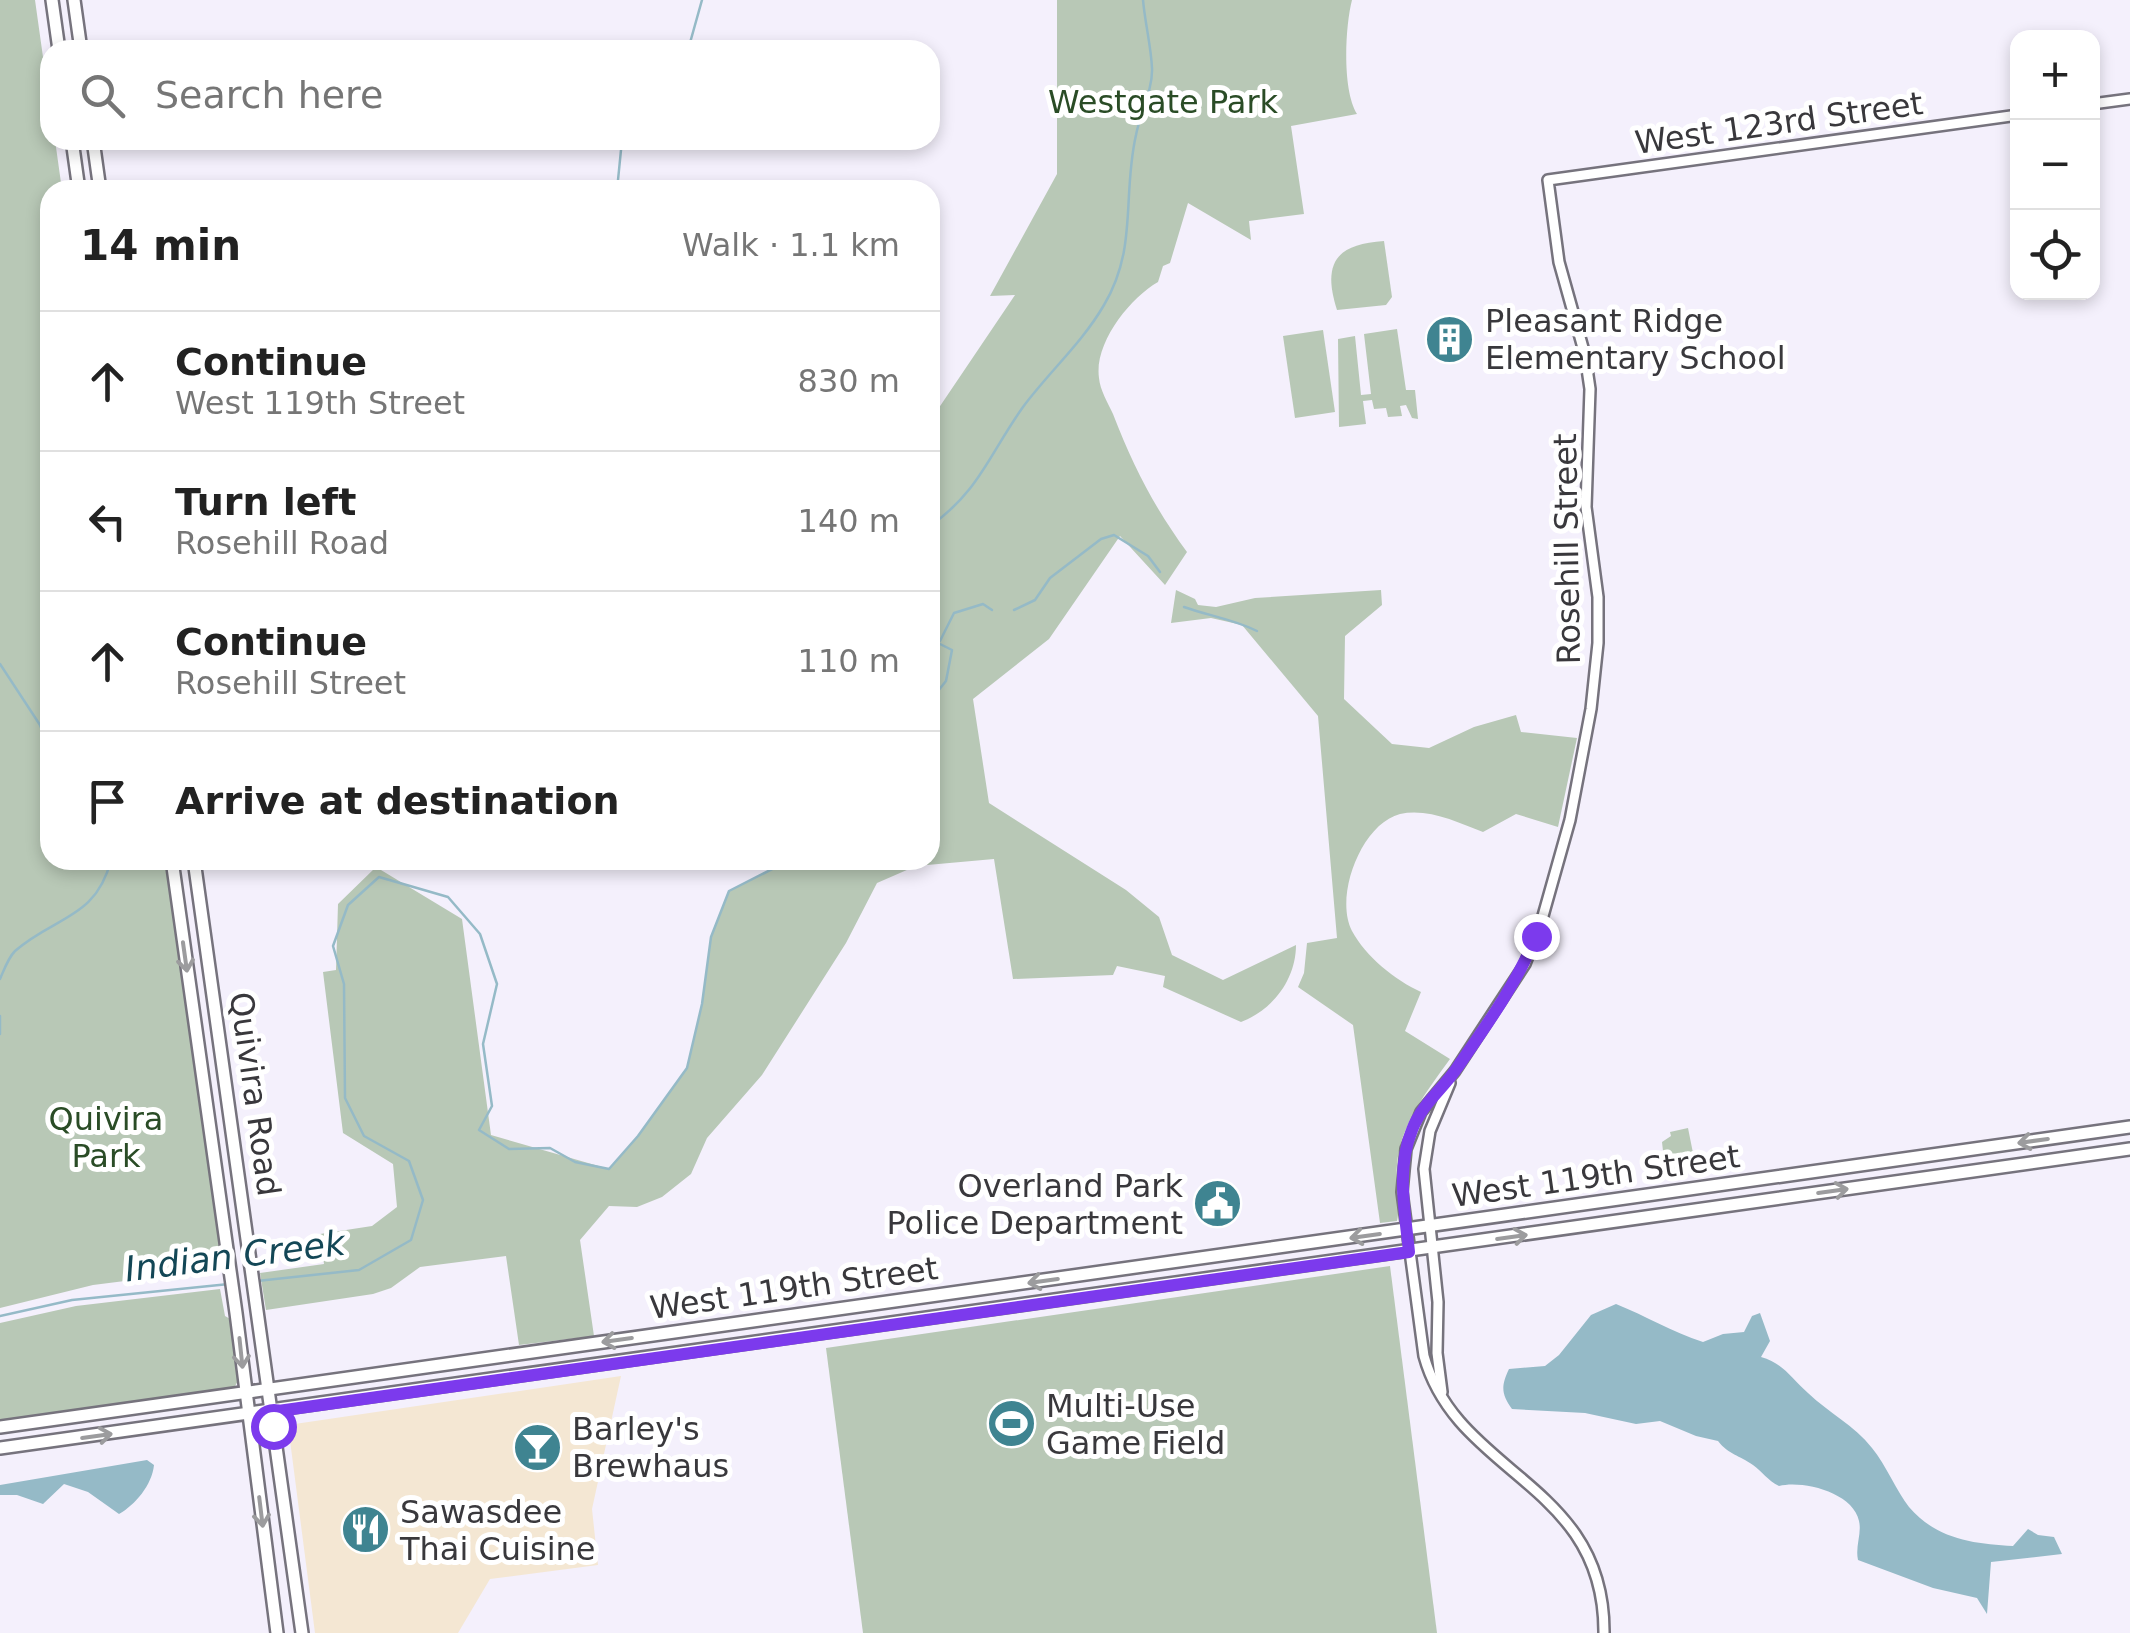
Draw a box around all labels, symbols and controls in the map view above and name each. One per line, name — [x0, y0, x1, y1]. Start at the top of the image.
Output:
map controls — [2010, 30, 2100, 300]
button: + — [2010, 30, 2100, 120]
search box — [40, 40, 940, 150]
icon: search — [75, 68, 130, 123]
text: Search here — [155, 73, 383, 117]
park label: Westgate Park — [1048, 83, 1279, 121]
street label: West 123rd Street — [1633, 84, 1925, 162]
button: − — [2010, 120, 2100, 210]
button: locate — [2010, 210, 2100, 300]
text: 14 min — [80, 221, 241, 270]
text: Walk · 1.1 km — [682, 226, 900, 264]
place label: Pleasant Ridge Elementary School — [1485, 302, 1786, 377]
building icon: Pleasant Ridge Elementary School — [1424, 313, 1476, 365]
text: Continue — [175, 340, 367, 384]
icon: ahead — [80, 354, 135, 409]
text: 830 m — [798, 362, 900, 400]
text: West 119th Street — [175, 384, 465, 422]
street label: Rosehill Street — [1546, 433, 1588, 665]
text: Turn left — [175, 480, 356, 524]
icon: left — [80, 494, 135, 549]
text: 140 m — [798, 502, 900, 540]
text: Rosehill Road — [175, 524, 389, 562]
text: Continue — [175, 620, 367, 664]
icon: ahead — [80, 634, 135, 689]
text: 110 m — [798, 642, 900, 680]
text: Rosehill Street — [175, 664, 406, 702]
icon: arrive — [80, 774, 135, 829]
text: Arrive at destination — [175, 779, 620, 823]
route end — [1514, 914, 1560, 960]
one-way arrow — [177, 940, 195, 972]
street label: Quivira Road — [222, 990, 288, 1198]
park label: Quivira Park — [49, 1100, 163, 1175]
one-way arrow — [2018, 1132, 2050, 1151]
street label: West 119th Street — [1450, 1137, 1742, 1215]
place label: Overland Park Police Department — [886, 1167, 1183, 1242]
public building icon: Overland Park Police Department — [1192, 1178, 1244, 1230]
one-way arrow — [1817, 1182, 1849, 1200]
water label: Indian Creek — [123, 1222, 349, 1289]
one-way arrow — [1495, 1227, 1527, 1245]
one-way arrow — [1350, 1228, 1382, 1246]
street label: West 119th Street — [648, 1249, 940, 1327]
one-way arrow — [1028, 1273, 1060, 1291]
one-way arrow — [602, 1332, 634, 1350]
one-way arrow — [232, 1337, 251, 1369]
place label: Multi-Use Game Field — [1046, 1387, 1225, 1462]
sports icon: Multi-Use Game Field — [985, 1398, 1037, 1450]
route start — [251, 1404, 297, 1450]
place label: Barley's Brewhaus — [572, 1410, 729, 1485]
bar icon: Barley's Brewhaus — [511, 1421, 563, 1473]
one-way arrow — [80, 1426, 112, 1444]
place label: Sawasdee Thai Cuisine — [399, 1493, 596, 1568]
one-way arrow — [252, 1495, 271, 1527]
restaurant icon: Sawasdee Thai Cuisine — [339, 1504, 391, 1556]

